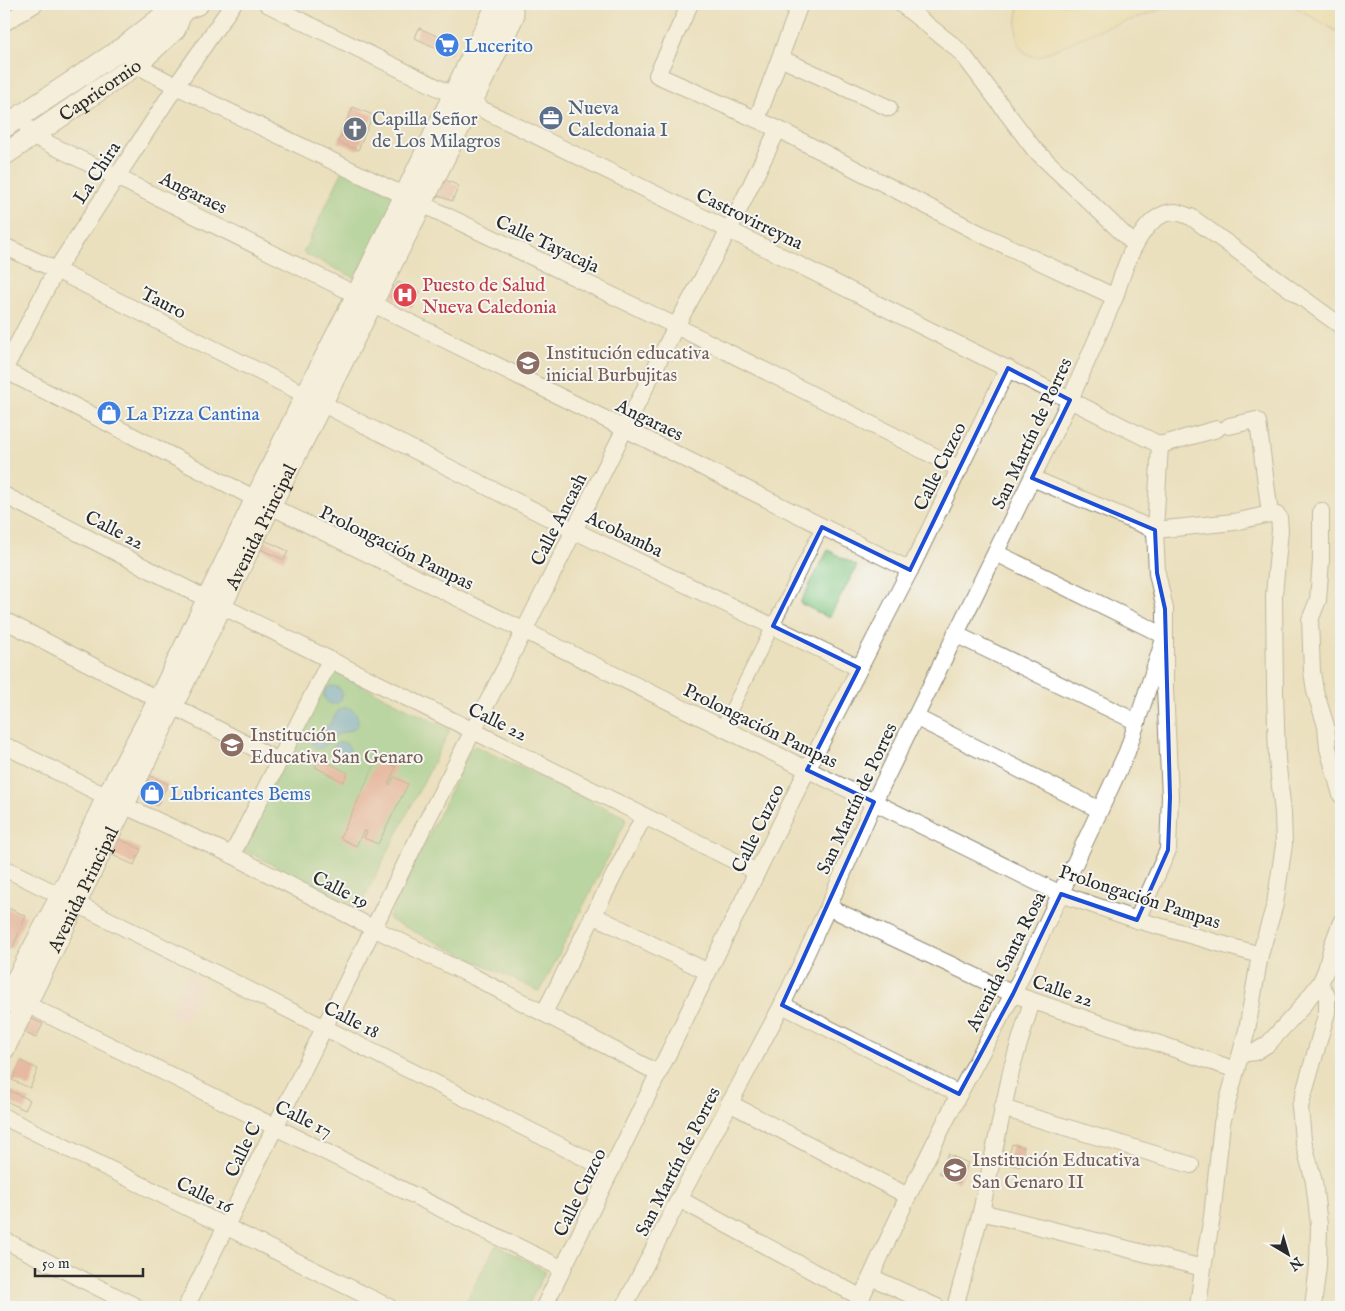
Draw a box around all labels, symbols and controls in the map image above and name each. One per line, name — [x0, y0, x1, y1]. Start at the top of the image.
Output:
supermarket icon: Lucerito — [434, 32, 460, 58]
place label: Lucerito — [464, 35, 533, 59]
street label: Capricornio — [55, 54, 147, 128]
place label: Nueva Caledonaia I — [568, 97, 668, 143]
office icon: Nueva Caledonaia I — [538, 105, 564, 131]
place label: Capilla Señor de Los Milagros — [372, 108, 500, 154]
church icon: Capilla Señor de Los Milagros — [342, 116, 368, 142]
street label: La Chira — [69, 137, 127, 209]
street label: Angaraes — [155, 167, 231, 220]
street label: Castrovirreyna — [692, 184, 807, 256]
street label: Calle Tayacaja — [491, 210, 604, 280]
place label: Puesto de Salud Nueva Caledonia — [422, 274, 557, 320]
street label: Tauro — [136, 282, 190, 325]
hospital icon: Puesto de Salud Nueva Caledonia — [392, 282, 418, 308]
place label: Institución educativa inicial Burbujitas — [546, 342, 710, 388]
school or university icon: Institución educativa inicial Burbujitas — [515, 350, 541, 376]
street label: San Martín de Porres — [987, 354, 1078, 513]
street label: Angaraes — [611, 394, 687, 447]
shop icon: La Pizza Cantina — [96, 400, 122, 426]
place label: La Pizza Cantina — [126, 403, 260, 427]
street label: Calle Cuzco — [909, 419, 973, 515]
street label: Avenida Principal — [220, 460, 303, 595]
street label: Calle Ancash — [526, 469, 593, 570]
street label: Prolongación Pampas — [315, 501, 477, 597]
street label: Acobamba — [581, 505, 667, 564]
street label: Calle 22 — [81, 506, 148, 556]
street label: Prolongación Pampas — [679, 679, 841, 775]
street label: Calle 22 — [464, 698, 531, 747]
street label: San Martín de Porres — [812, 719, 903, 878]
place label: Institución Educativa San Genaro — [250, 724, 423, 770]
school or university icon: Institución Educativa San Genaro — [219, 732, 245, 758]
shop icon: Lubricantes Bems — [139, 780, 165, 806]
street label: Calle Cuzco — [727, 781, 791, 877]
place label: Lubricantes Bems — [170, 783, 311, 807]
street label: Avenida Principal — [43, 822, 125, 958]
street label: Prolongación Pampas — [1056, 860, 1223, 935]
street label: Calle 19 — [308, 866, 372, 915]
street label: Avenida Santa Rosa — [961, 887, 1053, 1037]
street label: Calle 22 — [1029, 970, 1096, 1013]
street label: Calle 18 — [319, 997, 383, 1045]
street label: San Martín de Porres — [631, 1083, 727, 1241]
street label: Calle 17 — [270, 1096, 336, 1144]
street label: Calle C — [220, 1118, 267, 1181]
street label: Calle Cuzco — [549, 1145, 613, 1241]
place label: Institución Educativa San Genaro II — [972, 1149, 1141, 1195]
school or university icon: Institución Educativa San Genaro II — [942, 1157, 968, 1183]
street label: Calle 16 — [172, 1172, 237, 1220]
north arrow — [1262, 1228, 1312, 1278]
scale bar — [35, 1246, 142, 1278]
text: N — [1285, 1252, 1306, 1274]
text: 50 m — [42, 1254, 70, 1273]

